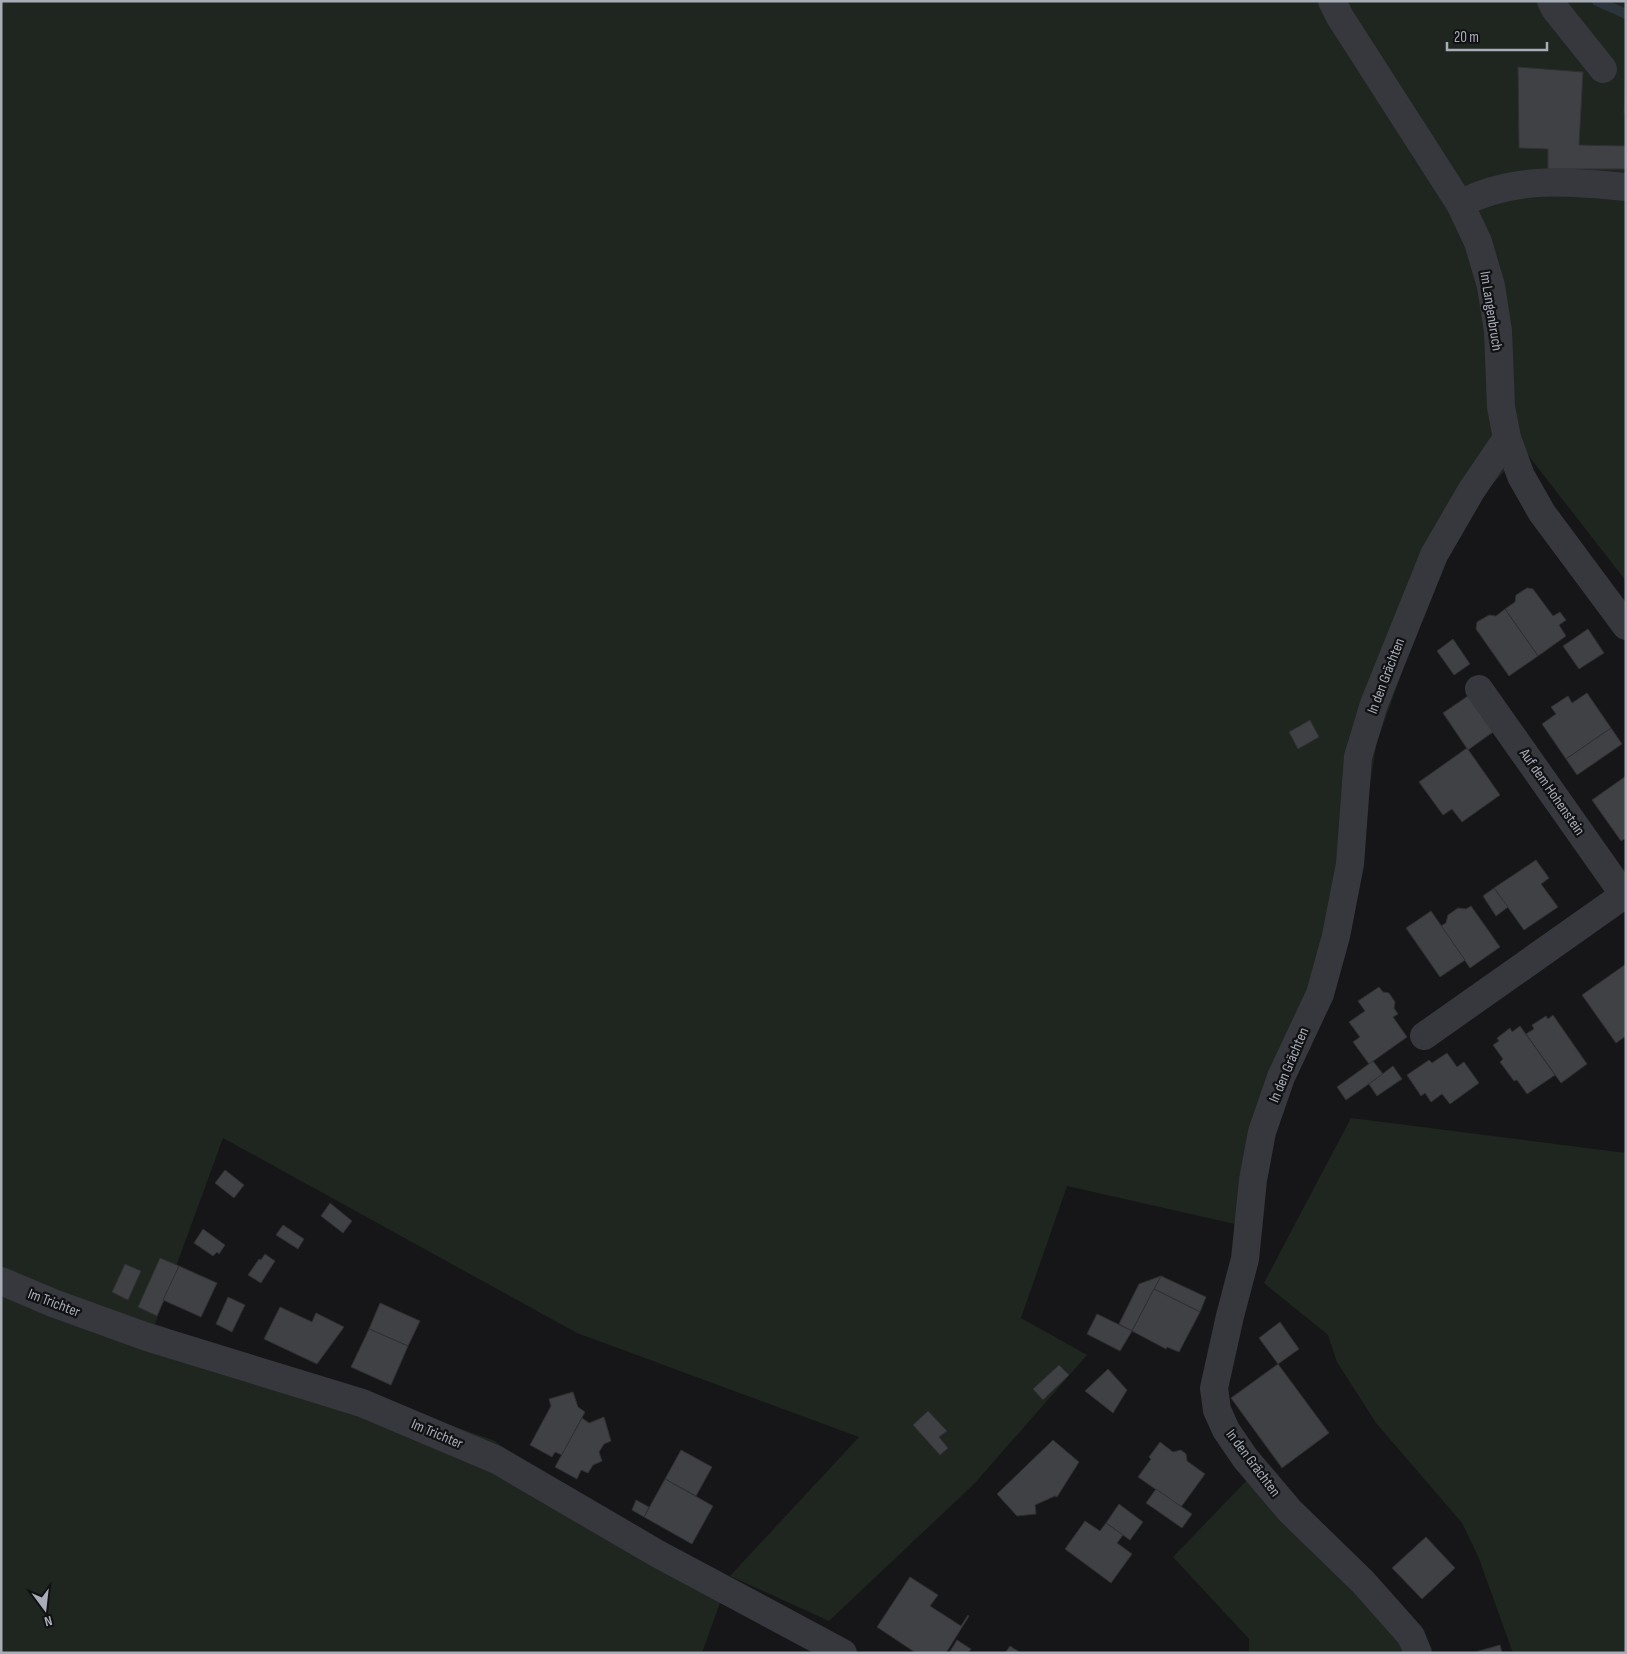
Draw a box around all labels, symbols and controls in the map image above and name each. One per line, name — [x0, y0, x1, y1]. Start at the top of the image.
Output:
scale bar — [1447, 20, 1547, 52]
text: 20 m — [1454, 28, 1479, 47]
street label: Im Langenbruch — [1475, 270, 1507, 352]
street label: In den Grächten — [1363, 635, 1409, 717]
street label: Auf dem Hohenstein — [1515, 744, 1589, 839]
street label: In den Grächten — [1265, 1025, 1313, 1105]
street label: Im Trichter — [25, 1284, 83, 1322]
street label: Im Trichter — [408, 1415, 466, 1454]
street label: In den Grächten — [1221, 1425, 1285, 1501]
north arrow — [20, 1584, 70, 1634]
text: N — [42, 1612, 54, 1630]

